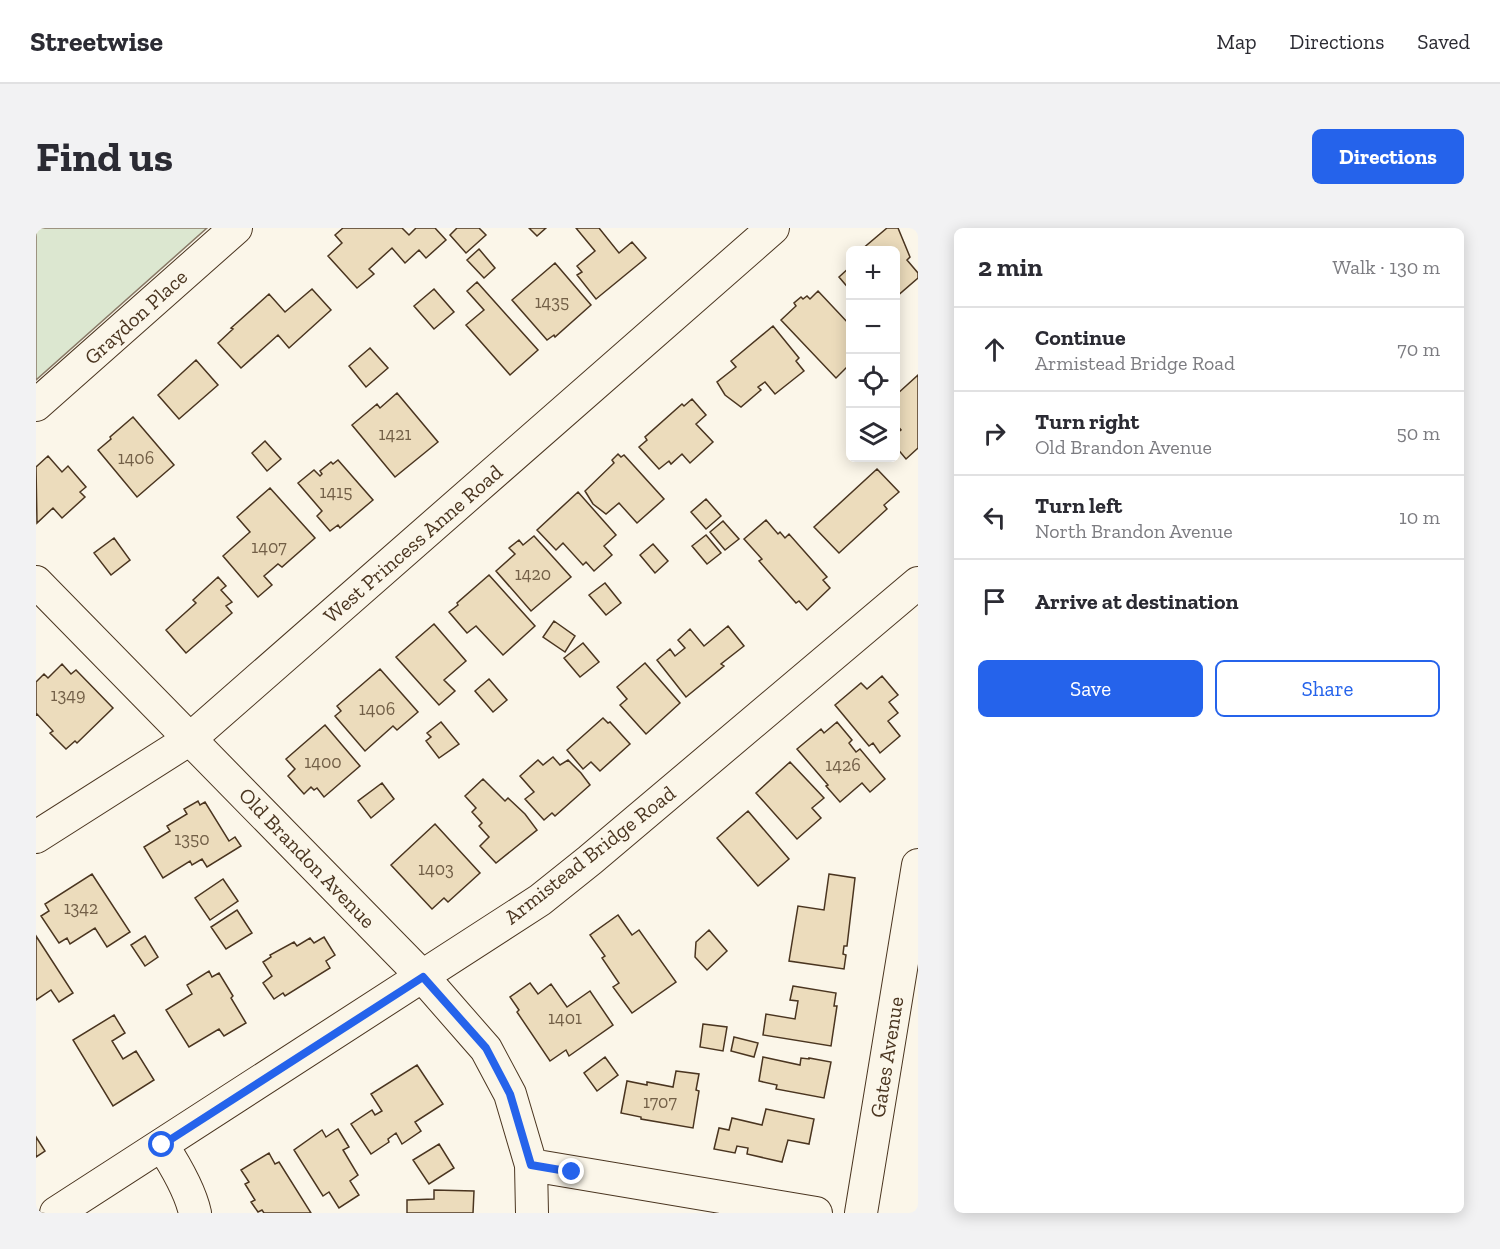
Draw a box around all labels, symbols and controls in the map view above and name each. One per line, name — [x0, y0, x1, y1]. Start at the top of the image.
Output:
text: Streetwise — [30, 25, 163, 58]
text: Map — [1217, 29, 1257, 54]
text: Directions — [1290, 29, 1384, 54]
text: Saved — [1417, 29, 1470, 54]
button: Directions — [1312, 129, 1464, 184]
text: Find us — [36, 131, 173, 182]
map controls — [846, 246, 900, 462]
button: + — [846, 246, 900, 300]
text: 2 min — [978, 251, 1043, 283]
text: Walk · 130 m — [1333, 255, 1440, 279]
street label: Graydon Place — [79, 264, 192, 369]
house number: 1435 — [535, 291, 569, 313]
button: − — [846, 300, 900, 354]
text: Continue — [1035, 324, 1126, 351]
icon: ahead — [978, 333, 1011, 366]
text: 70 m — [1397, 337, 1440, 361]
text: Armistead Bridge Road — [1035, 351, 1235, 375]
button: locate — [846, 354, 900, 408]
button: layers — [846, 408, 900, 462]
text: Turn right — [1035, 408, 1139, 435]
icon: right — [978, 417, 1011, 450]
text: 50 m — [1396, 421, 1440, 445]
house number: 1421 — [379, 423, 411, 445]
text: Old Brandon Avenue — [1035, 435, 1212, 459]
house number: 1406 — [118, 447, 154, 469]
street label: West Princess Anne Road — [318, 459, 507, 628]
house number: 1415 — [320, 481, 352, 503]
text: Turn left — [1035, 492, 1122, 519]
icon: left — [978, 501, 1011, 534]
text: 10 m — [1399, 505, 1440, 529]
text: North Brandon Avenue — [1035, 519, 1233, 543]
house number: 1407 — [251, 536, 287, 558]
house number: 1420 — [515, 563, 551, 585]
icon: arrive — [978, 585, 1011, 618]
text: Arrive at destination — [1035, 588, 1238, 615]
button: Save — [978, 660, 1203, 717]
button: Share — [1215, 660, 1440, 717]
house number: 1349 — [51, 684, 86, 706]
house number: 1406 — [359, 698, 395, 720]
house number: 1400 — [304, 751, 342, 773]
house number: 1426 — [825, 754, 861, 776]
street label: Armistead Bridge Road — [499, 780, 680, 929]
street label: Old Brandon Avenue — [234, 782, 381, 933]
house number: 1350 — [174, 828, 210, 850]
house number: 1403 — [418, 858, 454, 880]
house number: 1342 — [64, 897, 98, 919]
street label: Gates Avenue — [865, 995, 908, 1119]
house number: 1401 — [548, 1007, 582, 1029]
house number: 1707 — [643, 1091, 677, 1113]
route start — [148, 1131, 174, 1157]
route end — [558, 1158, 584, 1184]

